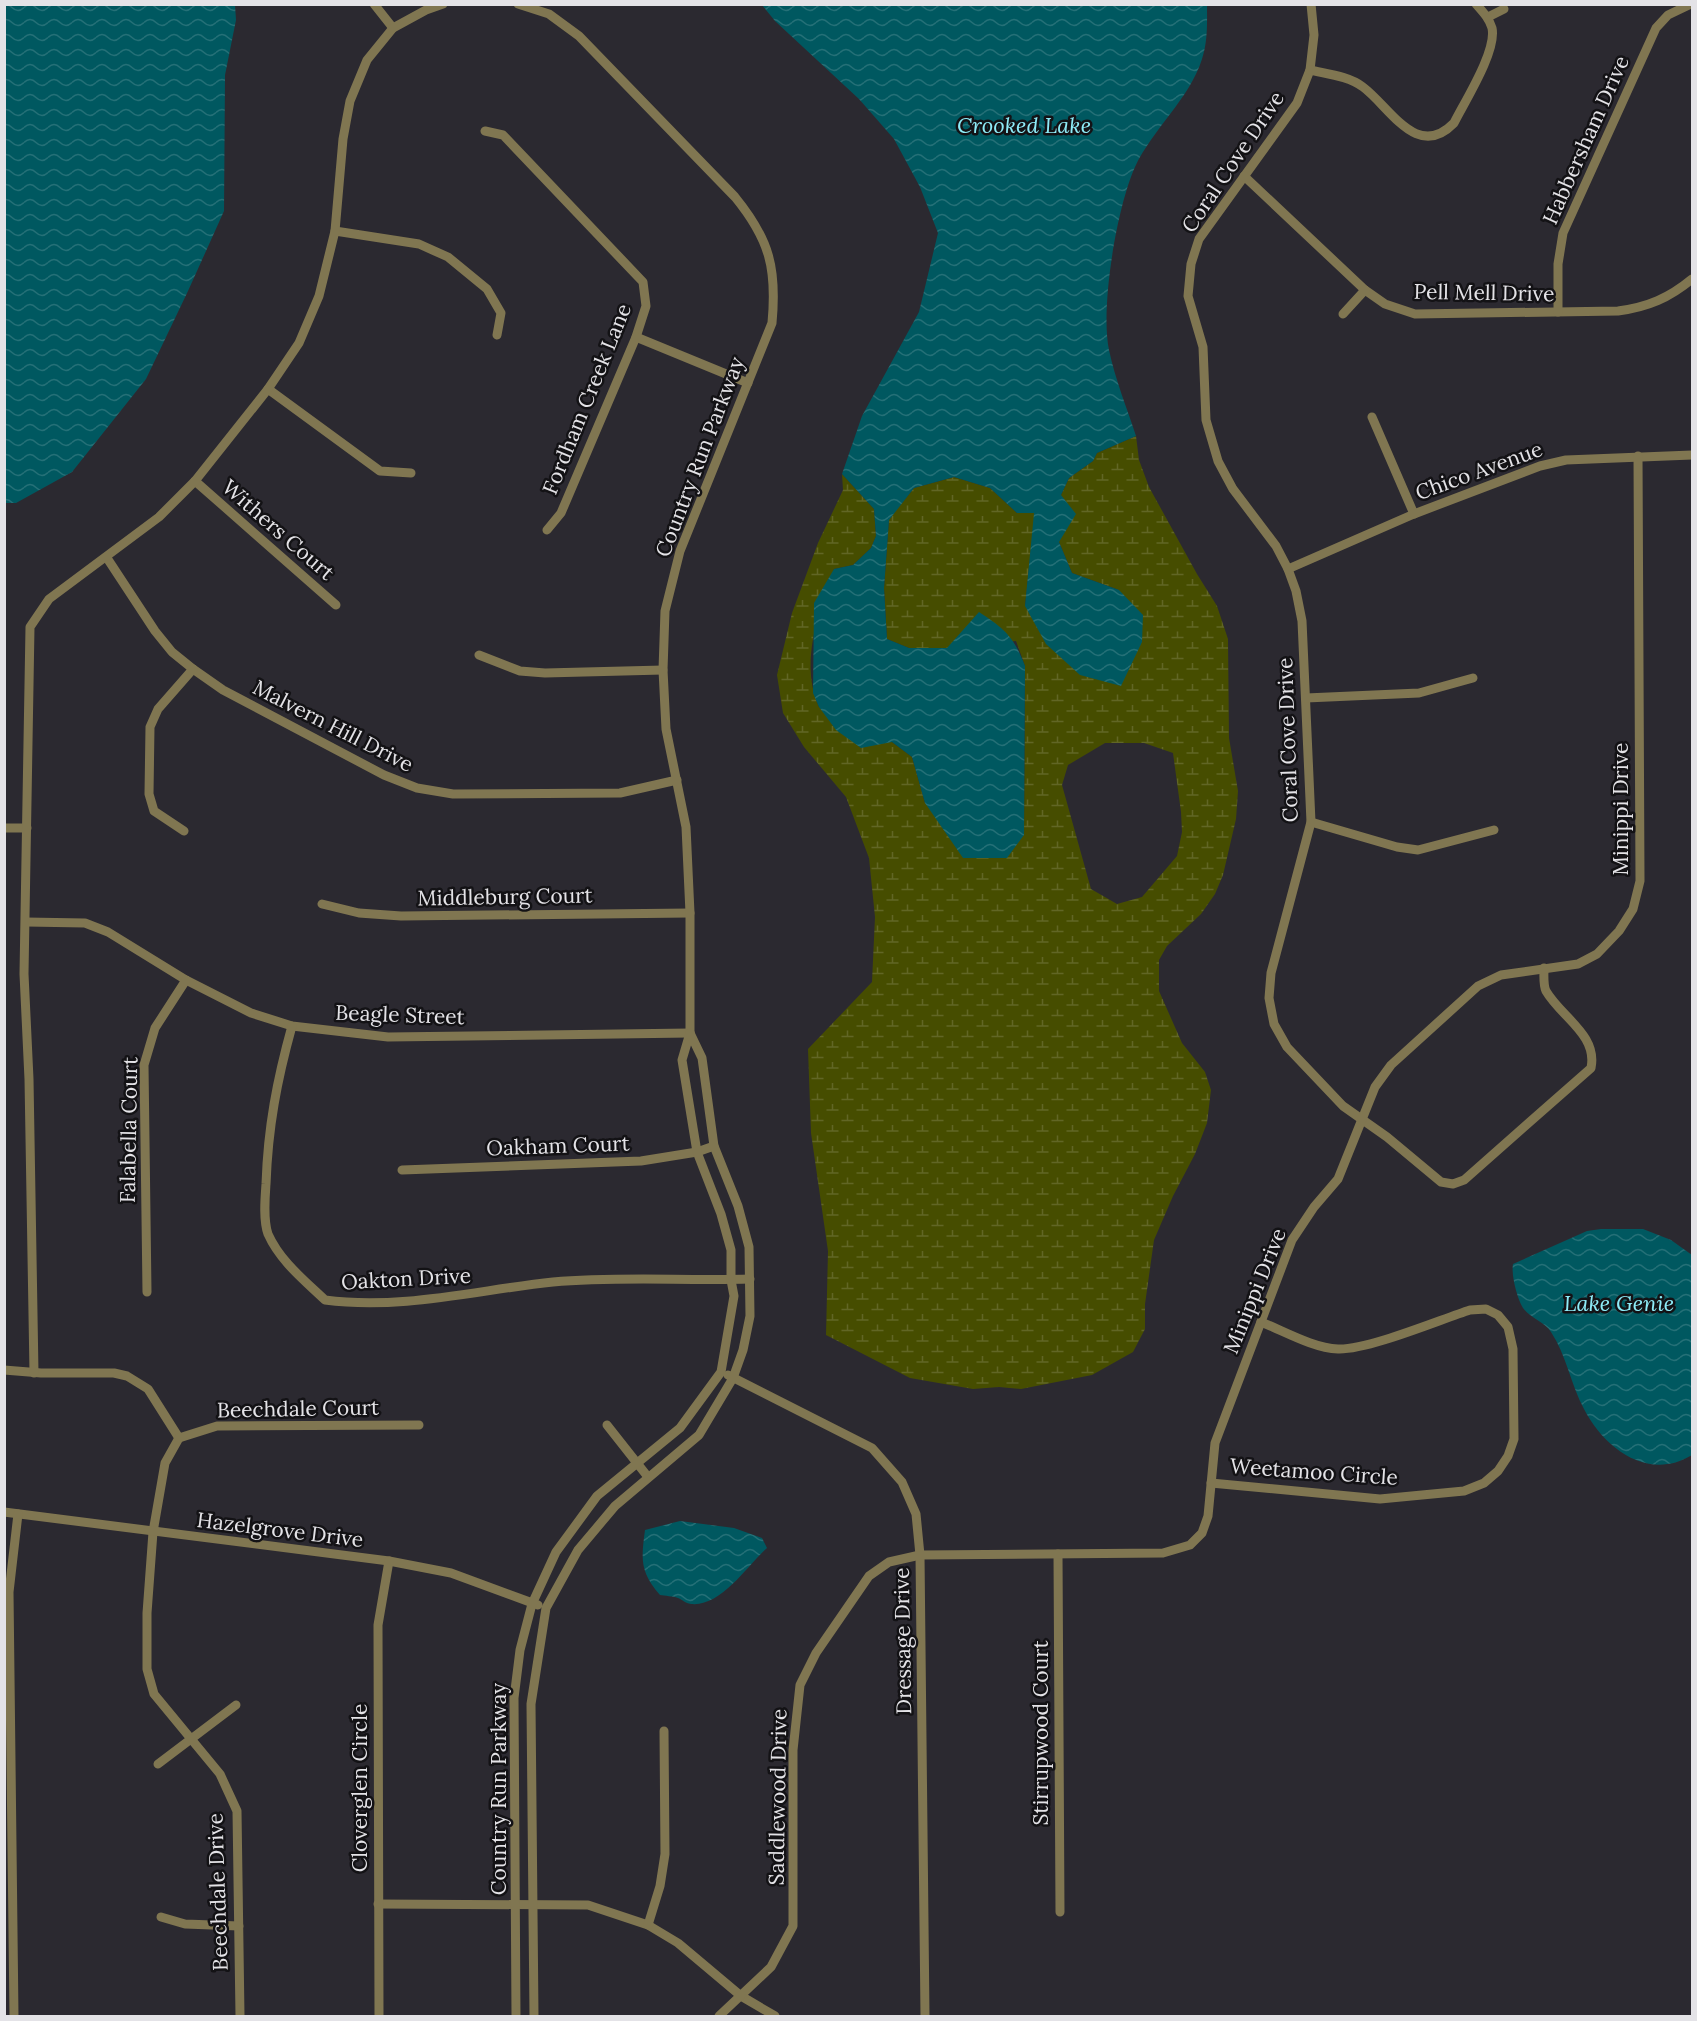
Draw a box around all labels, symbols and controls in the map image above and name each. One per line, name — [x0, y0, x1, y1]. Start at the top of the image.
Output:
street label: Habbersham Drive — [1536, 51, 1635, 228]
street label: Coral Cove Drive — [1175, 86, 1290, 238]
water label: Crooked Lake — [957, 111, 1091, 139]
street label: Pell Mell Drive — [1413, 278, 1555, 307]
street label: Fordham Creek Lane — [536, 299, 637, 498]
street label: Country Run Parkway — [649, 353, 750, 561]
street label: Chico Avenue — [1412, 435, 1546, 506]
street label: Withers Court — [217, 473, 341, 586]
street label: Coral Cove Drive — [1271, 657, 1304, 823]
street label: Malvern Hill Drive — [248, 673, 418, 778]
street label: Minippi Drive — [1607, 743, 1634, 875]
street label: Middleburg Court — [417, 881, 594, 912]
street label: Beagle Street — [335, 999, 466, 1030]
street label: Falabella Court — [114, 1056, 143, 1203]
street label: Oakham Court — [486, 1129, 631, 1161]
street label: Minippi Drive — [1217, 1224, 1292, 1357]
street label: Oakton Drive — [340, 1262, 472, 1295]
water label: Lake Genie — [1564, 1289, 1674, 1317]
street label: Beechdale Court — [217, 1394, 380, 1423]
street label: Weetamoo Circle — [1229, 1452, 1399, 1491]
street label: Hazelgrove Drive — [195, 1506, 365, 1553]
street label: Dressage Drive — [888, 1567, 917, 1715]
street label: Stirrupwood Court — [1027, 1640, 1054, 1826]
street label: Country Run Parkway — [485, 1683, 512, 1895]
street label: Cloverglen Circle — [346, 1704, 373, 1872]
street label: Saddlewood Drive — [762, 1708, 793, 1886]
street label: Beechdale Drive — [201, 1813, 234, 1971]

